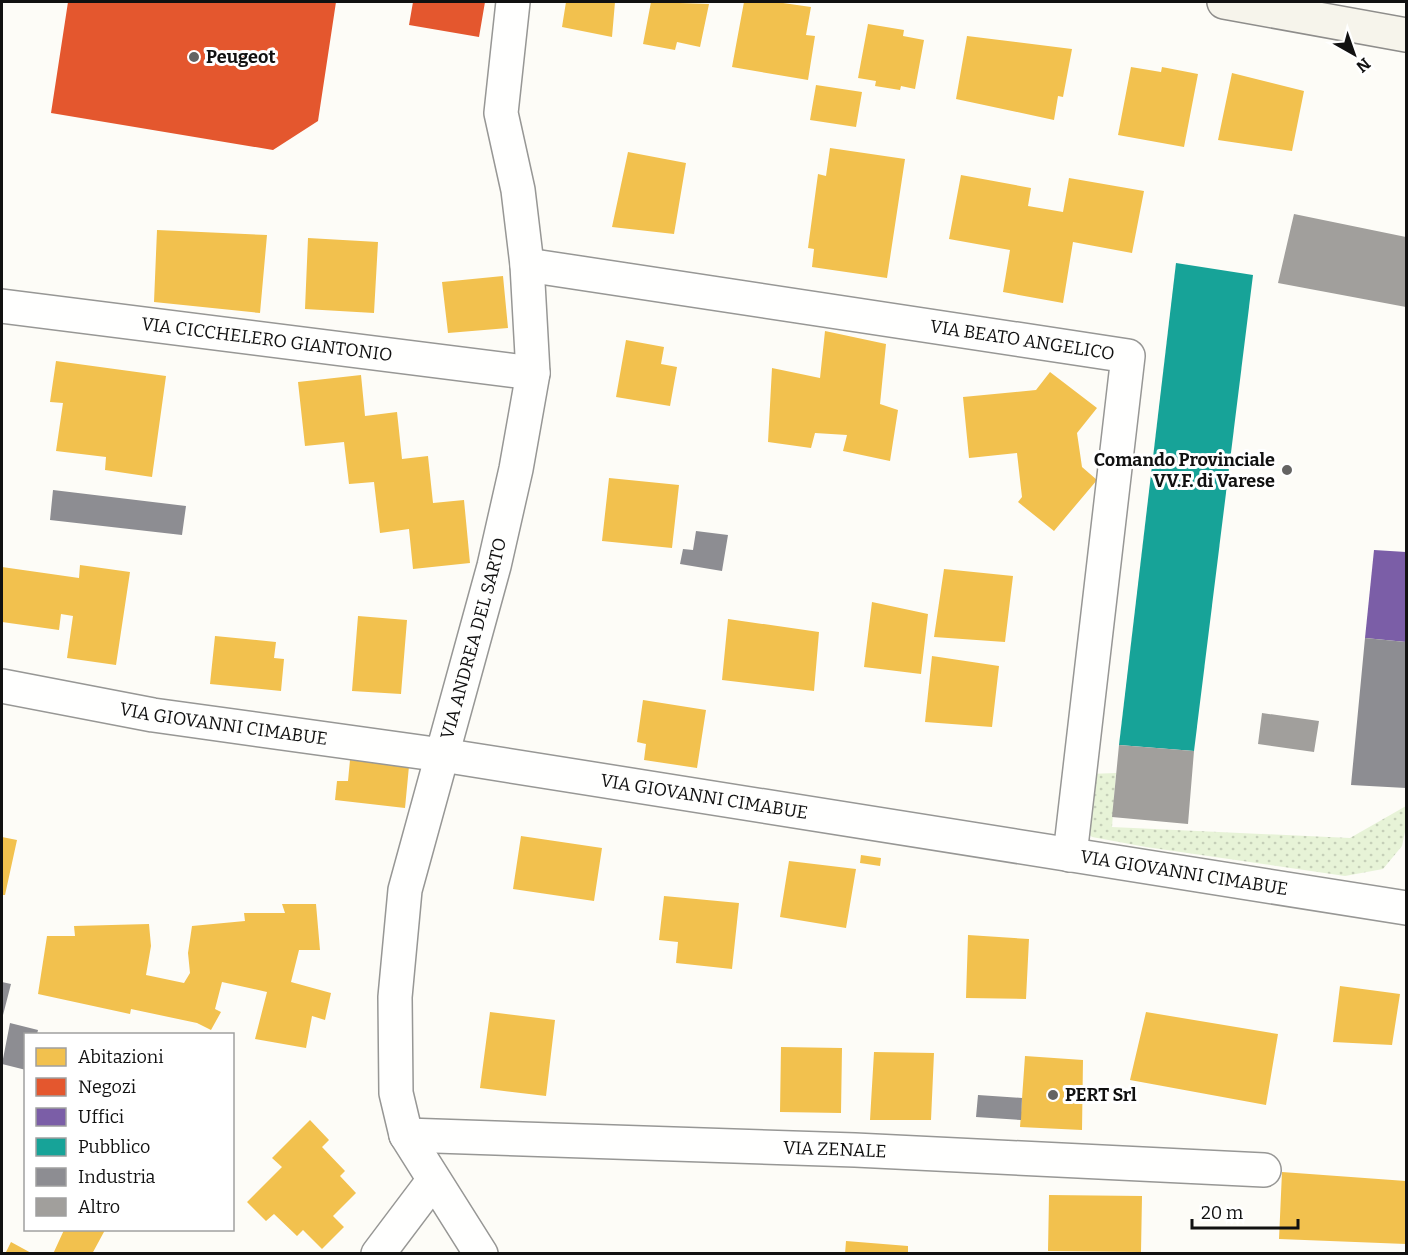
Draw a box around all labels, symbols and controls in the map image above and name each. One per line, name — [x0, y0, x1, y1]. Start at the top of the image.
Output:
north arrow — [1324, 24, 1384, 84]
place label: Peugeot — [206, 46, 276, 68]
marker: Peugeot — [187, 50, 201, 64]
text: N — [1352, 54, 1374, 76]
street label: VIA CICCHELERO GIANTONIO — [140, 313, 394, 366]
street label: VIA BEATO ANGELICO — [929, 315, 1116, 365]
place label: Comando Provinciale VV.F. di Varese — [1094, 449, 1275, 492]
marker: Comando Provinciale VV.F. di Varese — [1280, 463, 1294, 477]
street label: VIA ANDREA DEL SARTO — [436, 536, 511, 742]
street label: VIA GIOVANNI CIMABUE — [118, 698, 329, 750]
street label: VIA GIOVANNI CIMABUE — [599, 769, 810, 824]
street label: VIA GIOVANNI CIMABUE — [1079, 845, 1290, 900]
legend — [24, 1033, 234, 1231]
text: Abitazioni — [78, 1046, 164, 1068]
text: Negozi — [78, 1076, 136, 1098]
place label: PERT Srl — [1065, 1084, 1137, 1106]
marker: PERT Srl — [1046, 1088, 1060, 1102]
text: Uffici — [78, 1106, 124, 1128]
text: Pubblico — [78, 1136, 150, 1158]
street label: VIA ZENALE — [783, 1137, 887, 1163]
text: Industria — [78, 1166, 156, 1188]
scale bar — [1192, 1192, 1298, 1230]
text: Altro — [78, 1196, 120, 1218]
text: 20 m — [1201, 1202, 1243, 1224]

